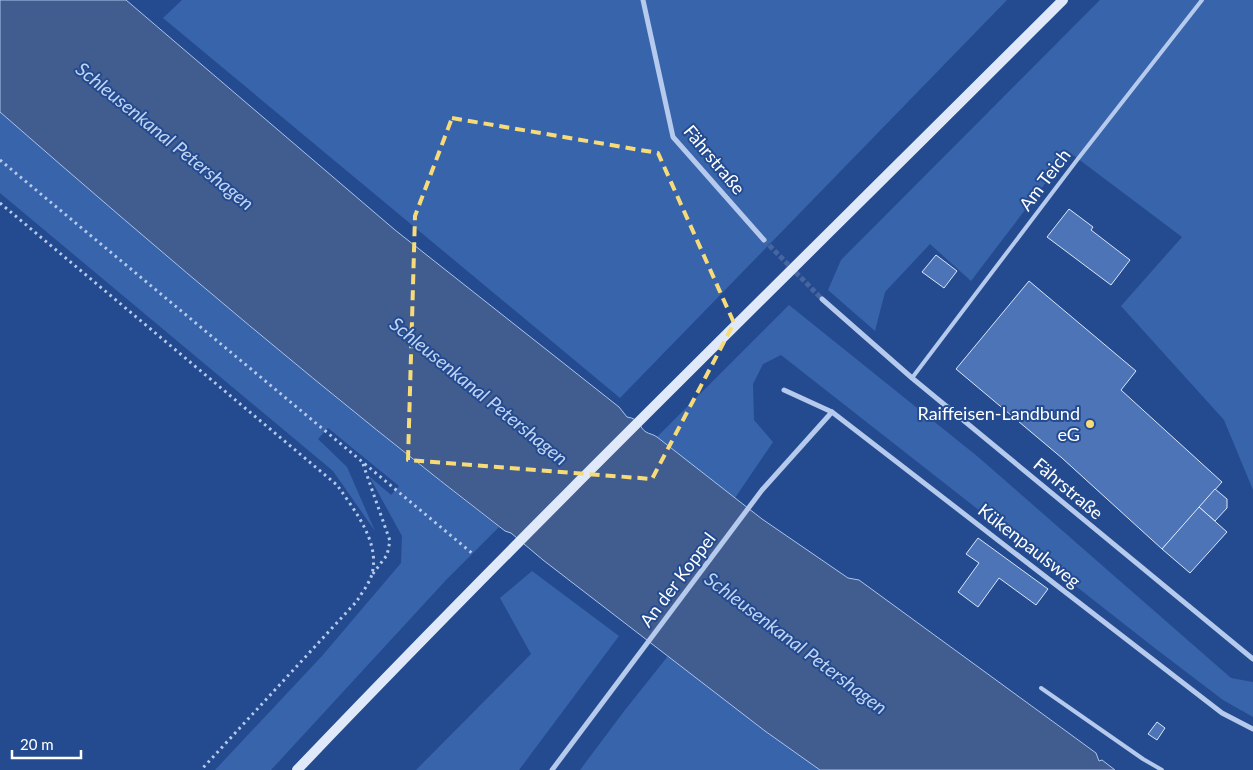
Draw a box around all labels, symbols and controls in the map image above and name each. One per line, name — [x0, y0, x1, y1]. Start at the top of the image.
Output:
water label: Schleusenkanal Petershagen — [72, 57, 259, 214]
street label: Fährstraße — [679, 120, 750, 199]
street label: Am Teich — [1014, 144, 1075, 215]
water label: Schleusenkanal Petershagen — [386, 312, 573, 469]
place label: Raiffeisen-Landbund eG — [918, 402, 1080, 445]
marker: Raiffeisen-Landbund eG — [1084, 418, 1096, 430]
street label: Fährstraße — [1029, 453, 1108, 524]
street label: Kükenpaulsweg — [974, 498, 1085, 592]
street label: An der Koppel — [635, 528, 720, 631]
water label: Schleusenkanal Petershagen — [701, 567, 892, 719]
scale bar — [12, 728, 81, 760]
text: 20 m — [20, 735, 54, 753]

